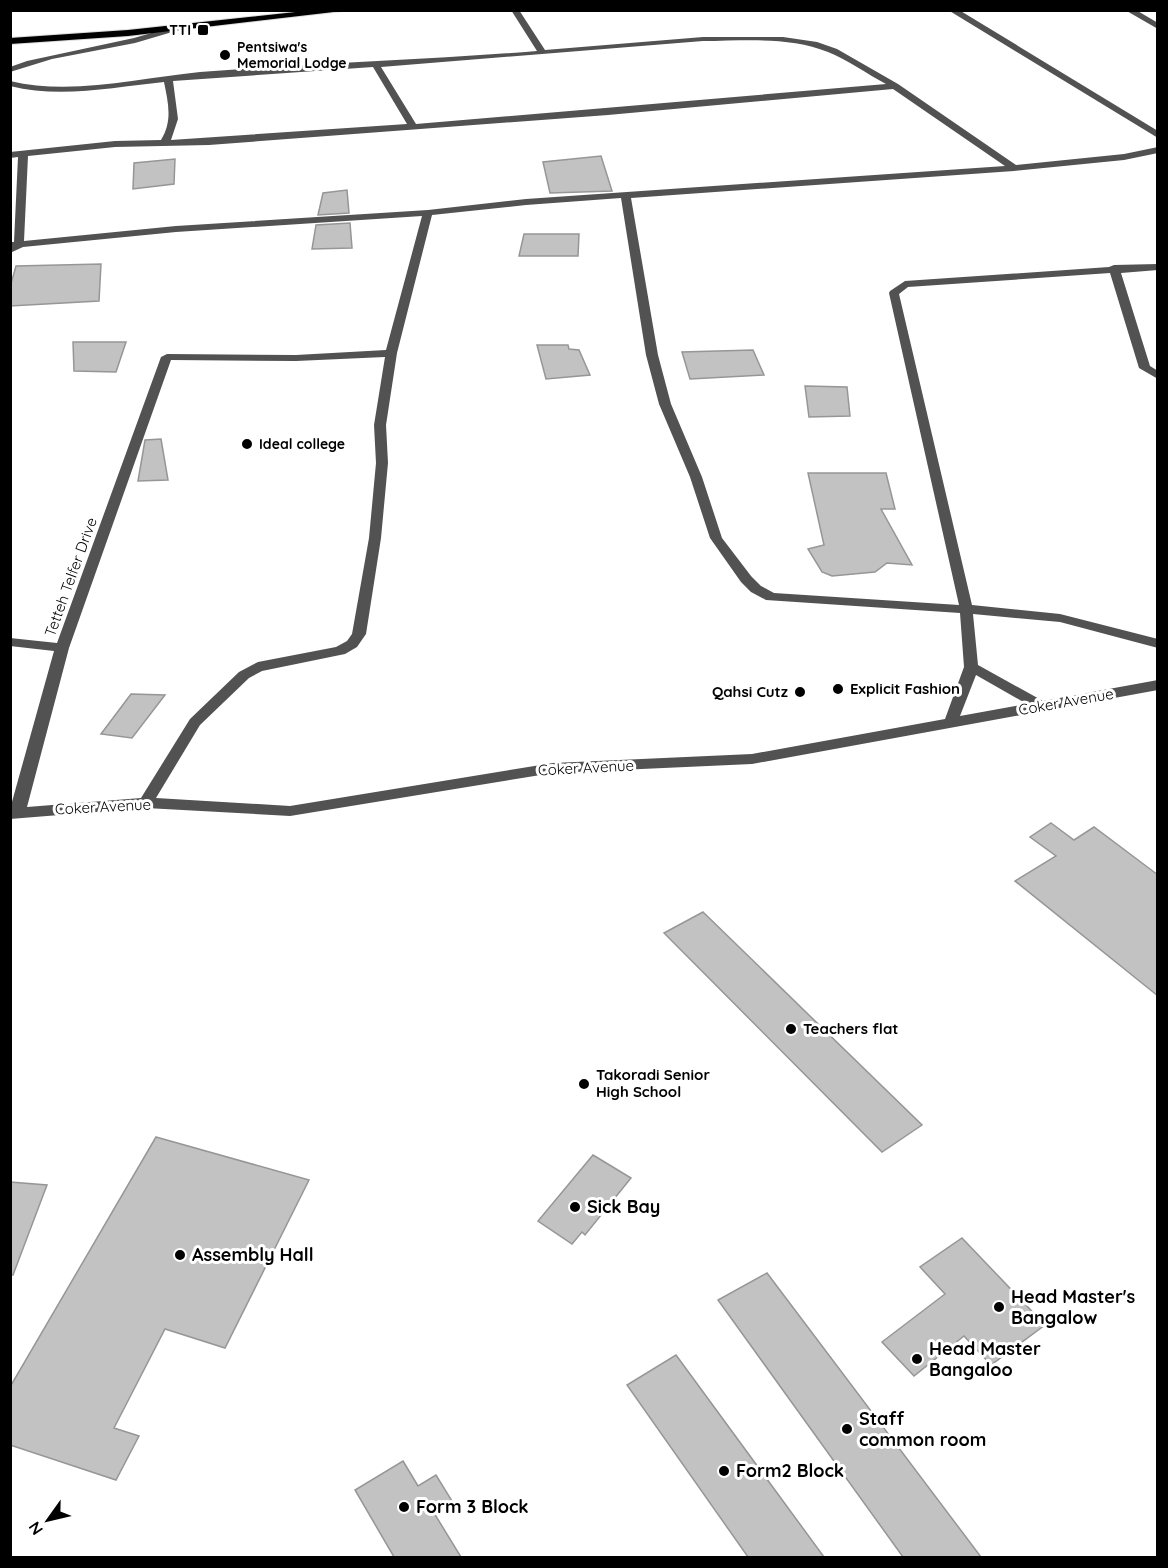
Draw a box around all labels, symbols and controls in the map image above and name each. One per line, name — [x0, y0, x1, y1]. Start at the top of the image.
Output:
place label: TTI — [169, 21, 191, 39]
marker: TTI — [196, 23, 210, 37]
place label: Pentsiwa's Memorial Lodge — [237, 38, 347, 72]
marker: Pentsiwa's Memorial Lodge — [218, 48, 232, 62]
place label: Ideal college — [259, 435, 345, 453]
marker: Ideal college — [240, 437, 254, 451]
street label: Tetteh Telfer Drive — [40, 515, 101, 639]
place label: Explicit Fashion — [850, 679, 960, 698]
place label: Qahsi Cutz — [712, 682, 788, 701]
marker: Explicit Fashion — [831, 682, 845, 696]
street label: Coker Avenue — [1017, 684, 1115, 719]
marker: Qahsi Cutz — [793, 685, 807, 699]
street label: Coker Avenue — [537, 755, 635, 780]
street label: Coker Avenue — [54, 794, 152, 819]
place label: Teachers flat — [803, 1019, 898, 1038]
marker: Teachers flat — [784, 1022, 798, 1036]
place label: Takoradi Senior High School — [596, 1065, 710, 1101]
marker: Takoradi Senior High School — [577, 1077, 591, 1091]
place label: Sick Bay — [587, 1195, 660, 1218]
marker: Sick Bay — [568, 1200, 582, 1214]
place label: Assembly Hall — [192, 1243, 314, 1266]
marker: Assembly Hall — [173, 1248, 187, 1262]
place label: Head Master's Bangalow — [1011, 1285, 1136, 1329]
marker: Head Master's Bangalow — [992, 1300, 1006, 1314]
place label: Head Master Bangaloo — [929, 1337, 1041, 1381]
marker: Head Master Bangaloo — [910, 1352, 924, 1366]
place label: Staff common room — [859, 1407, 986, 1451]
marker: Staff common room — [840, 1422, 854, 1436]
place label: Form2 Block — [736, 1459, 844, 1482]
marker: Form2 Block — [717, 1464, 731, 1478]
north arrow — [18, 1490, 78, 1550]
place label: Form 3 Block — [416, 1495, 528, 1518]
marker: Form 3 Block — [397, 1500, 411, 1514]
text: N — [24, 1518, 47, 1539]

